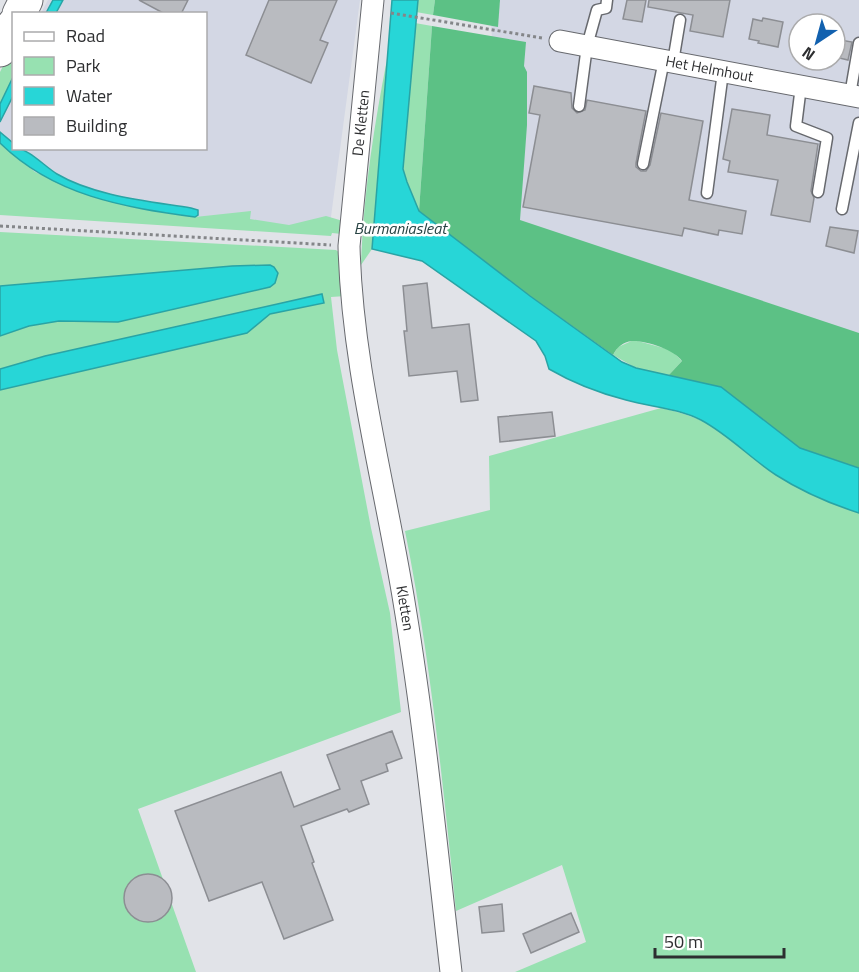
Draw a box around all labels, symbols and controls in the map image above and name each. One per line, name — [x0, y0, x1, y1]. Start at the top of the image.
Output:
legend — [12, 12, 207, 150]
north arrow — [787, 12, 847, 72]
text: Road — [66, 22, 105, 49]
text: N — [797, 41, 820, 67]
street label: Het Helmhout — [664, 49, 756, 88]
text: Park — [66, 52, 101, 79]
text: Water — [66, 82, 112, 109]
street label: De Kletten — [346, 89, 375, 157]
text: Building — [66, 112, 127, 139]
water label: Burmaniasleat — [354, 216, 448, 240]
street label: Kletten — [390, 584, 421, 632]
scale bar — [655, 921, 784, 959]
text: 50 m — [664, 928, 703, 955]

